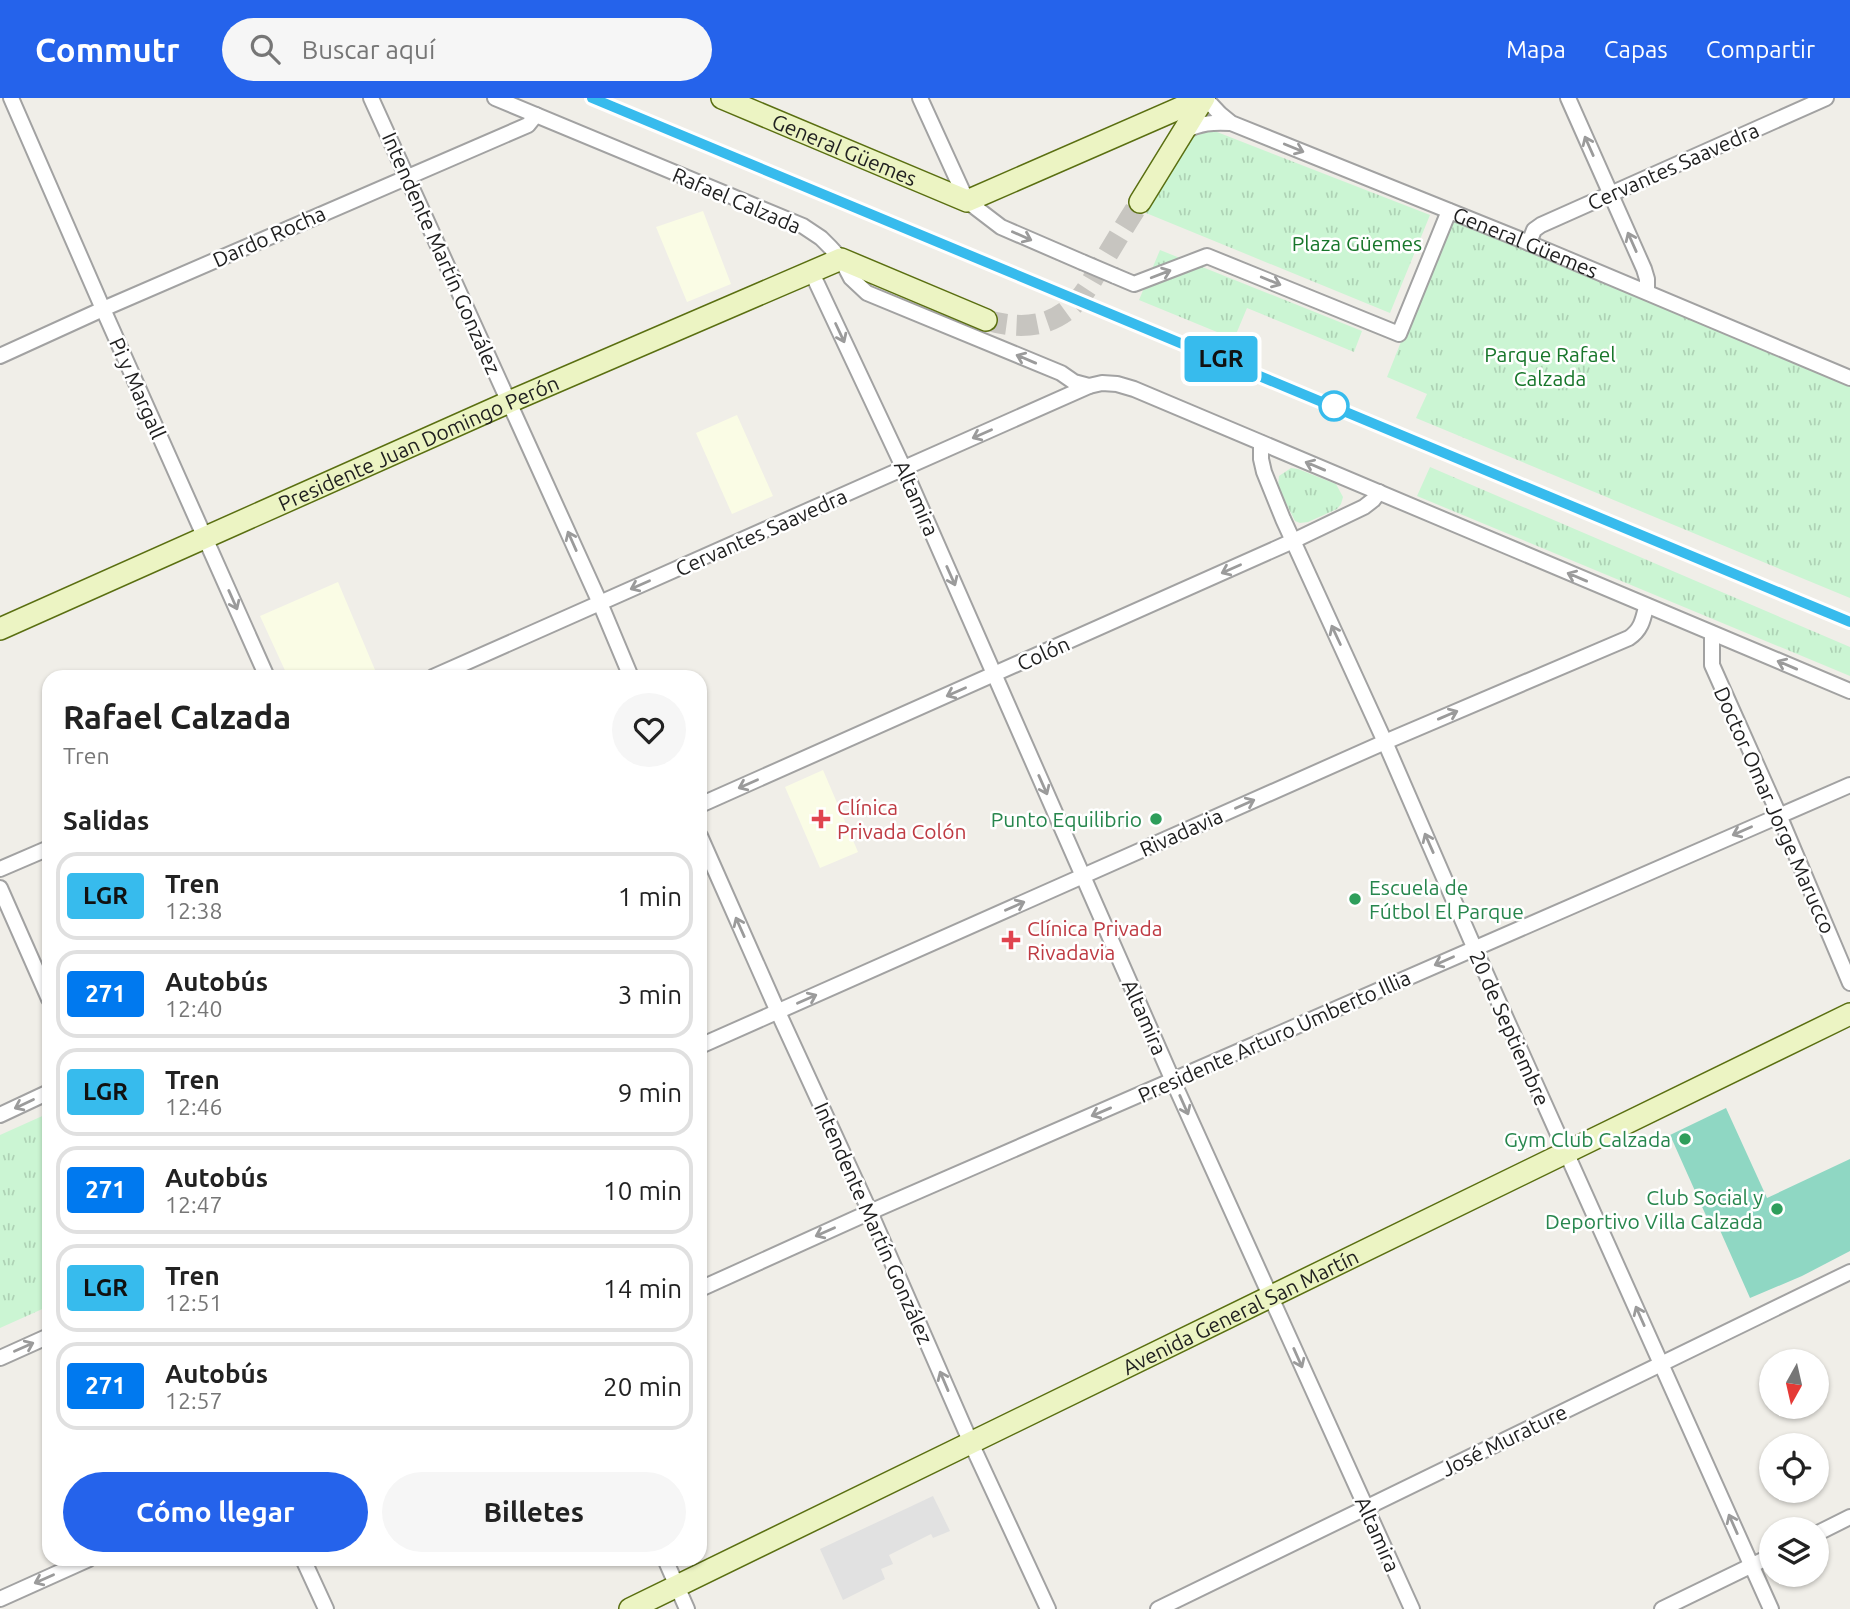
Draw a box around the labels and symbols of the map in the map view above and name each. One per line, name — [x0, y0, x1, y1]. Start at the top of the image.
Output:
street label: General Güemes — [769, 109, 921, 191]
street label: Cervantes Saavedra — [1584, 117, 1762, 215]
street label: Intendente Martín González — [378, 128, 506, 378]
one-way arrow — [1582, 136, 1595, 157]
one-way arrow — [1283, 142, 1305, 155]
street label: Rafael Calzada — [669, 162, 805, 238]
street label: Dardo Rocha — [209, 200, 329, 272]
street label: General Güemes — [1450, 202, 1602, 283]
one-way arrow — [1011, 230, 1032, 243]
park label: Plaza Güemes — [1292, 231, 1422, 255]
one-way arrow — [1624, 232, 1637, 253]
one-way arrow — [1149, 266, 1171, 279]
one-way arrow — [1259, 276, 1281, 289]
one-way arrow — [834, 322, 848, 343]
street label: Pi y Margall — [105, 334, 171, 442]
line badge: LGR — [1181, 336, 1261, 382]
park label: Parque Rafael Calzada — [1484, 342, 1616, 390]
one-way arrow — [1016, 352, 1038, 365]
street label: Presidente Juan Domingo Perón — [274, 370, 562, 515]
unlabelled marker — [1319, 391, 1349, 421]
one-way arrow — [971, 428, 993, 441]
street label: Altamira — [890, 457, 944, 539]
one-way arrow — [1305, 459, 1327, 472]
street label: Cervantes Saavedra — [672, 483, 850, 581]
one-way arrow — [565, 531, 578, 552]
one-way arrow — [1221, 563, 1242, 576]
one-way arrow — [945, 565, 958, 587]
one-way arrow — [1567, 570, 1588, 583]
one-way arrow — [630, 579, 651, 592]
one-way arrow — [227, 588, 240, 610]
one-way arrow — [1329, 625, 1342, 646]
street label: Colón — [1013, 631, 1073, 675]
one-way arrow — [1777, 658, 1798, 671]
street label: Doctor Omar Jorge Marucco — [1710, 683, 1840, 937]
one-way arrow — [946, 686, 967, 699]
one-way arrow — [1436, 708, 1458, 721]
one-way arrow — [1037, 773, 1050, 795]
one-way arrow — [738, 778, 759, 791]
place label: Clínica Privada Colón — [837, 795, 966, 843]
one-way arrow — [1234, 797, 1256, 810]
street label: Rivadavia — [1136, 803, 1226, 861]
place label: Punto Equilibrio — [991, 807, 1142, 831]
marker: Clínica Privada Colón — [811, 809, 831, 829]
marker: Punto Equilibrio — [1148, 811, 1164, 827]
one-way arrow — [1732, 825, 1753, 838]
one-way arrow — [1422, 833, 1435, 854]
place label: Escuela de Fútbol El Parque — [1369, 875, 1524, 923]
marker: Escuela de Fútbol El Parque — [1347, 891, 1363, 907]
one-way arrow — [1004, 899, 1025, 912]
place label: Clínica Privada Rivadavia — [1027, 916, 1163, 964]
one-way arrow — [733, 917, 746, 938]
marker: Clínica Privada Rivadavia — [1001, 930, 1021, 950]
street label: 20 de Septiembre — [1465, 947, 1555, 1109]
one-way arrow — [1434, 955, 1455, 968]
street label: Presidente Arturo Umberto Illia — [1134, 965, 1414, 1107]
street label: Altamira — [1118, 976, 1172, 1058]
one-way arrow — [796, 992, 817, 1005]
one-way arrow — [1178, 1094, 1191, 1115]
one-way arrow — [14, 1098, 36, 1111]
street label: Intendente Martín González — [810, 1098, 938, 1348]
one-way arrow — [1091, 1106, 1112, 1119]
place label: Gym Club Calzada — [1504, 1127, 1671, 1151]
marker: Gym Club Calzada — [1677, 1131, 1693, 1147]
place label: Club Social y Deportivo Villa Calzada — [1545, 1185, 1763, 1233]
marker: Club Social y Deportivo Villa Calzada — [1769, 1201, 1785, 1217]
one-way arrow — [815, 1226, 836, 1239]
street label: Avenida General San Martín — [1118, 1244, 1362, 1379]
one-way arrow — [1633, 1306, 1646, 1328]
one-way arrow — [13, 1340, 35, 1353]
one-way arrow — [1292, 1347, 1305, 1368]
north arrow — [1759, 1349, 1829, 1419]
one-way arrow — [937, 1371, 950, 1392]
street label: José Murature — [1437, 1399, 1571, 1481]
street label: Altamira — [1351, 1493, 1405, 1575]
one-way arrow — [1726, 1514, 1739, 1536]
one-way arrow — [34, 1573, 56, 1586]

